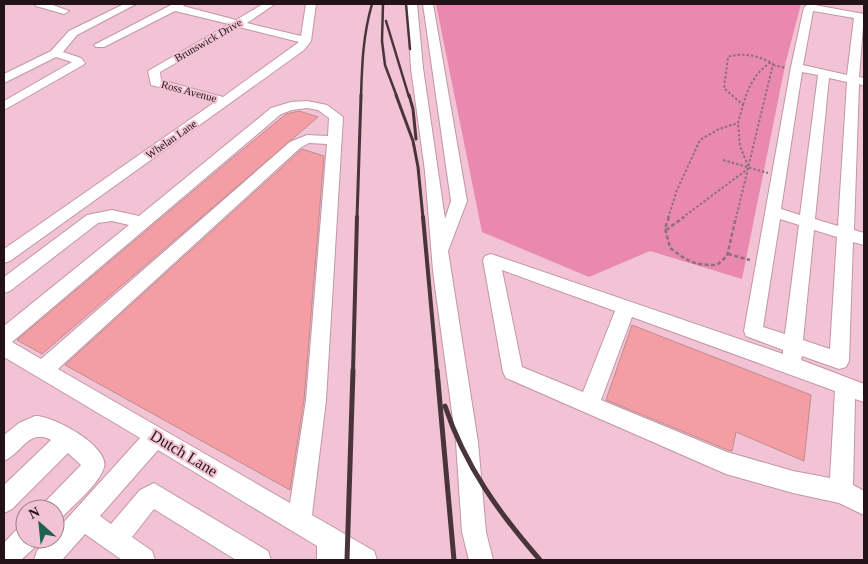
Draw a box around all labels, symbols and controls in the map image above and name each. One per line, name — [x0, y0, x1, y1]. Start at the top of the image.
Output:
street label: Brunswick Drive — [172, 16, 244, 64]
street label: Ross Avenue — [160, 78, 218, 104]
street label: Whelan Lane — [143, 117, 199, 161]
street label: Dutch Lane — [147, 426, 221, 480]
north arrow — [15, 499, 65, 549]
text: N — [26, 504, 42, 522]

